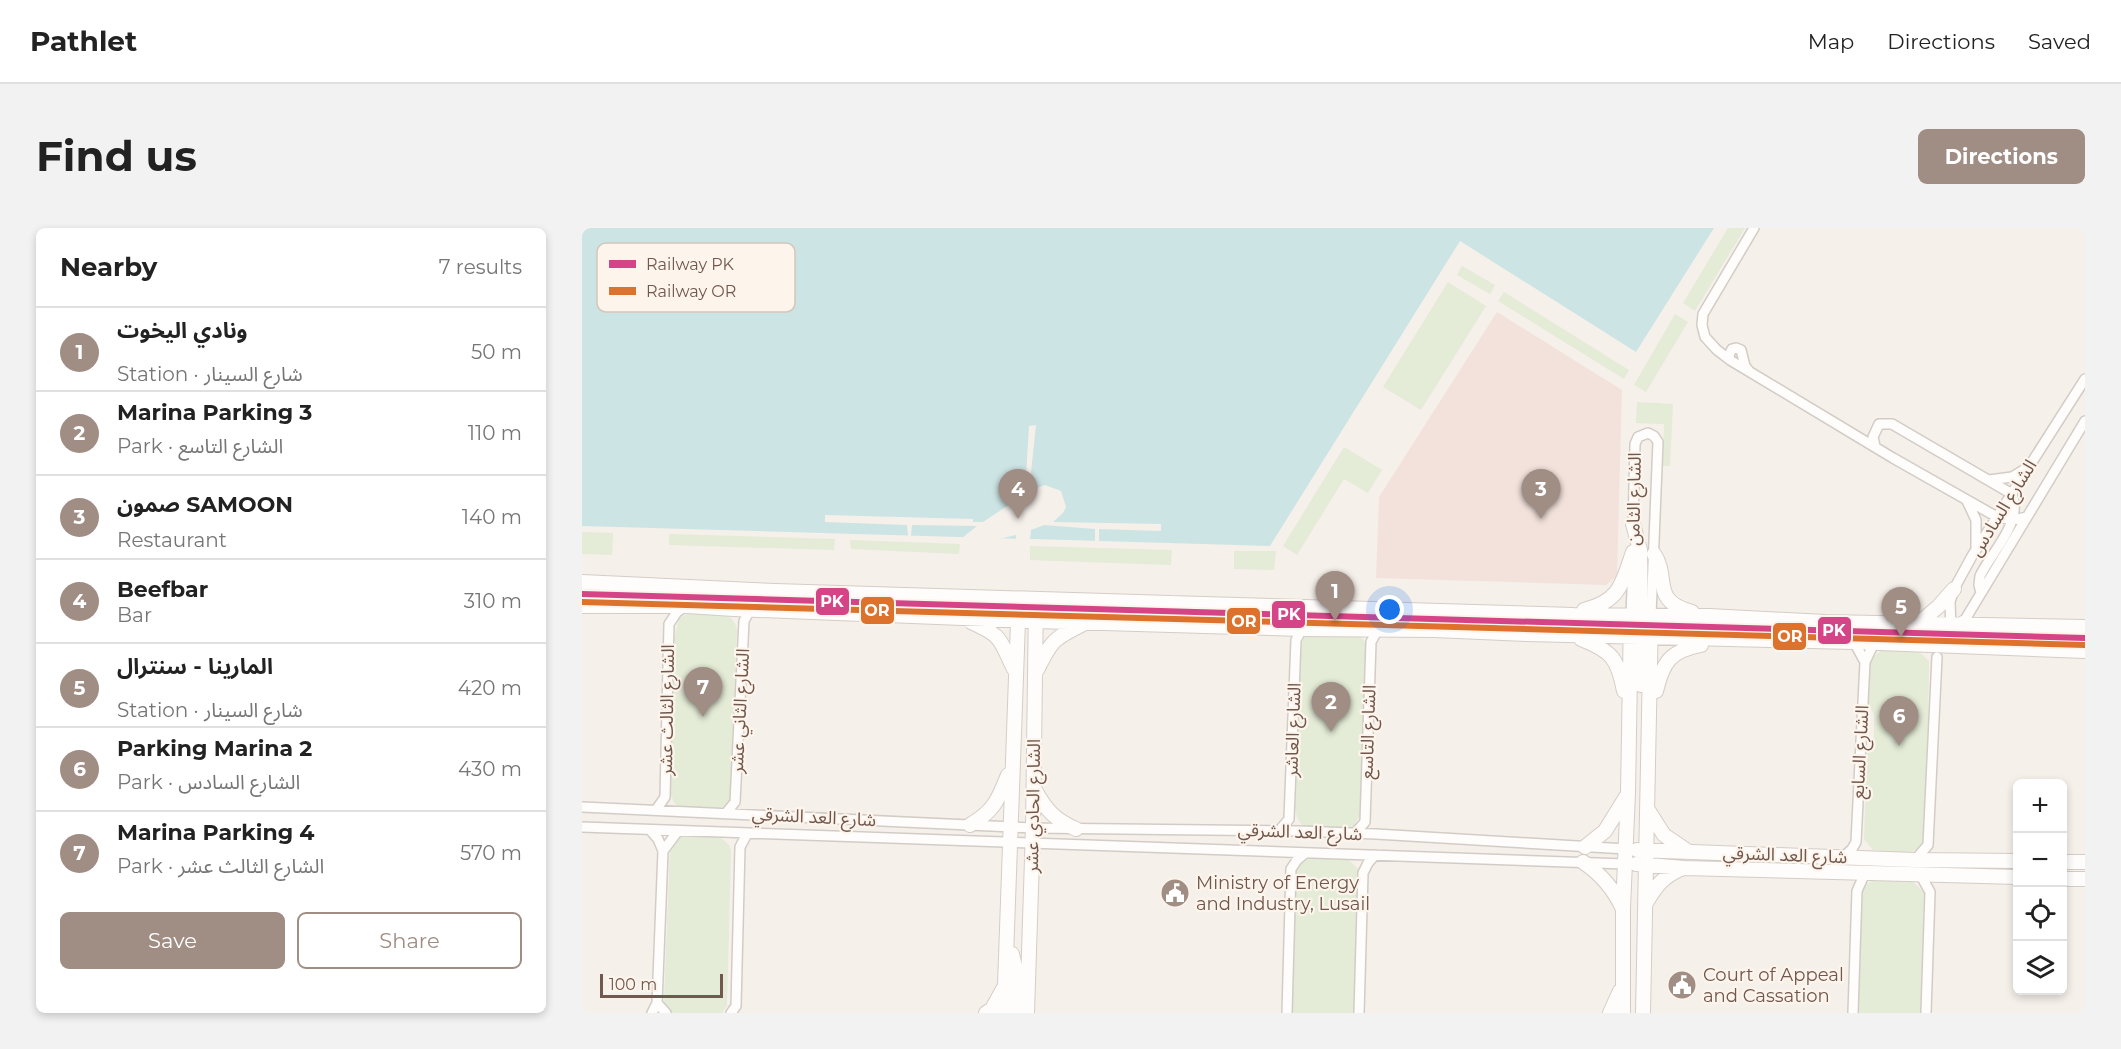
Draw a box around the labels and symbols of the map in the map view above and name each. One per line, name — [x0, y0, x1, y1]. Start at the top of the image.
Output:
legend — [597, 243, 795, 312]
text: Railway PK — [646, 255, 735, 274]
text: Railway OR — [646, 282, 736, 301]
street label: الشارع الثامن — [1622, 452, 1649, 546]
street label: الشارع السادس — [1965, 456, 2044, 562]
pin: 4 — [998, 470, 1038, 519]
pin: 3 — [1522, 470, 1560, 519]
pin: 1 — [1316, 572, 1354, 621]
line badge: PK — [815, 587, 850, 616]
pin: 5 — [1882, 588, 1920, 637]
text: PK — [820, 592, 845, 611]
your location — [1375, 595, 1404, 624]
line badge: OR — [860, 596, 895, 625]
line badge: PK — [1271, 600, 1306, 629]
text: OR — [864, 601, 890, 620]
text: PK — [1277, 605, 1302, 624]
line badge: OR — [1226, 607, 1261, 635]
text: OR — [1231, 612, 1257, 631]
line badge: PK — [1817, 616, 1852, 645]
text: PK — [1822, 621, 1847, 640]
line badge: OR — [1772, 622, 1807, 651]
text: OR — [1777, 627, 1803, 646]
street label: الشارع الثالث عشر — [655, 644, 682, 777]
street label: الشارع الثاني عشر — [726, 648, 757, 775]
pin: 7 — [684, 668, 722, 717]
street label: الشارع العاشر — [1280, 682, 1309, 779]
pin: 2 — [1312, 682, 1350, 732]
street label: الشارع التاسع — [1355, 684, 1384, 780]
pin: 6 — [1880, 696, 1918, 746]
street label: الشارع السابع — [1847, 705, 1876, 800]
street label: الشارع الحادي عشر — [1021, 739, 1048, 874]
street label: شارع العد الشرقي — [751, 803, 877, 834]
street label: شارع العد الشرقي — [1237, 819, 1363, 848]
street label: شارع العد الشرقي — [1722, 842, 1848, 871]
place label: Ministry of Energy and Industry, Lusail — [1196, 872, 1370, 915]
public building icon: Ministry of Energy and Industry, Lusail — [1159, 877, 1191, 909]
place label: Court of Appeal and Cassation — [1703, 964, 1844, 1007]
public building icon: Court of Appeal and Cassation — [1666, 969, 1698, 1001]
scale bar — [600, 971, 723, 998]

